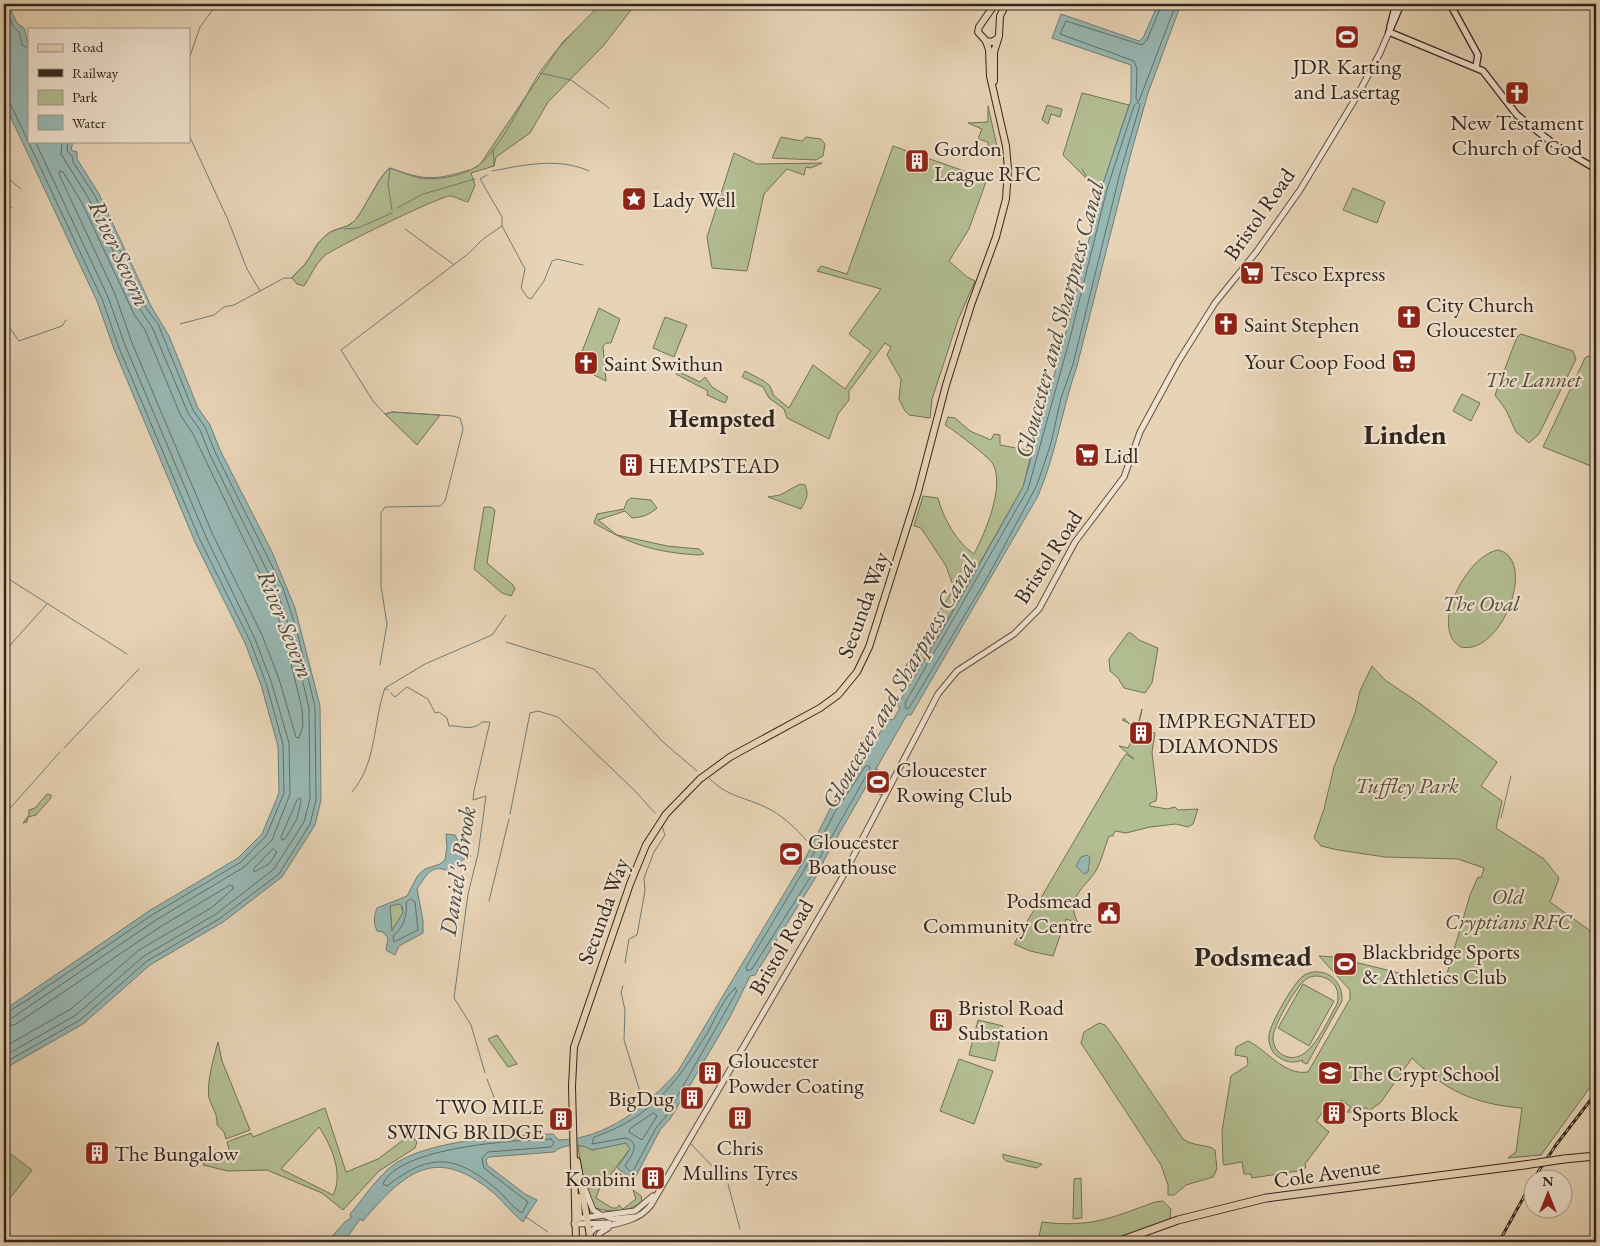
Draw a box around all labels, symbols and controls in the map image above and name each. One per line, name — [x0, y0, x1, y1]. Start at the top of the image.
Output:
sports icon: JDR Karting and Lasertag — [1334, 24, 1360, 50]
legend — [28, 28, 190, 142]
text: Road — [72, 37, 104, 56]
place label: JDR Karting and Lasertag — [1291, 52, 1402, 106]
text: Railway — [72, 63, 119, 82]
church icon: New Testament Church of God — [1504, 80, 1530, 106]
text: Park — [72, 87, 99, 106]
place label: New Testament Church of God — [1450, 108, 1584, 162]
text: Water — [72, 113, 106, 132]
place label: Gordon League RFC — [934, 134, 1041, 188]
building icon: Gordon League RFC — [904, 148, 930, 174]
street label: Bristol Road — [1217, 162, 1302, 266]
water label: Gloucester and Sharpness Canal — [1007, 176, 1111, 461]
place label: Lady Well — [652, 185, 736, 214]
place icon: Lady Well — [621, 186, 647, 212]
water label: River Severn — [82, 195, 158, 311]
place label: Tesco Express — [1270, 259, 1385, 288]
supermarket icon: Tesco Express — [1239, 260, 1265, 286]
place label: City Church Gloucester — [1426, 290, 1534, 344]
church icon: City Church Gloucester — [1396, 304, 1422, 330]
place label: Saint Stephen — [1244, 310, 1360, 339]
church icon: Saint Stephen — [1213, 311, 1239, 337]
place label: Your Coop Food — [1245, 347, 1387, 376]
supermarket icon: Your Coop Food — [1391, 348, 1417, 374]
place label: Saint Swithun — [604, 349, 724, 378]
church icon: Saint Swithun — [573, 350, 599, 376]
park label: The Lannet — [1485, 365, 1583, 394]
district label: Hempsted — [669, 402, 776, 434]
district label: Linden — [1363, 416, 1447, 452]
place label: Lidl — [1104, 441, 1139, 470]
supermarket icon: Lidl — [1074, 442, 1100, 468]
place label: HEMPSTEAD — [648, 451, 779, 480]
building icon: HEMPSTEAD — [618, 452, 644, 478]
street label: Bristol Road — [1007, 504, 1089, 609]
street label: Secunda Way — [830, 547, 896, 662]
water label: Gloucester and Sharpness Canal — [814, 549, 985, 814]
water label: River Severn — [250, 565, 322, 683]
park label: The Oval — [1442, 589, 1520, 618]
place label: IMPREGNATED DIAMONDS — [1158, 706, 1316, 760]
building icon: IMPREGNATED DIAMONDS — [1128, 720, 1154, 746]
place label: Gloucester Rowing Club — [896, 755, 1012, 809]
sports icon: Gloucester Rowing Club — [865, 769, 891, 795]
park label: Tuffley Park — [1355, 771, 1459, 800]
water label: Daniel's Brook — [431, 804, 483, 939]
place label: Gloucester Boathouse — [808, 827, 899, 881]
sports icon: Gloucester Boathouse — [778, 841, 804, 867]
street label: Secunda Way — [570, 853, 636, 968]
park label: Old Cryptians RFC — [1445, 882, 1573, 936]
place label: Podsmead Community Centre — [923, 886, 1093, 940]
street label: Bristol Road — [742, 893, 820, 1000]
public building icon: Podsmead Community Centre — [1096, 900, 1122, 926]
place label: Blackbridge Sports & Athletics Club — [1362, 937, 1520, 991]
district label: Podsmead — [1194, 938, 1312, 974]
sports icon: Blackbridge Sports & Athletics Club — [1332, 951, 1358, 977]
place label: Bristol Road Substation — [958, 993, 1065, 1047]
building icon: Bristol Road Substation — [928, 1007, 954, 1033]
place label: Gloucester Powder Coating — [728, 1046, 864, 1100]
place label: The Crypt School — [1348, 1059, 1500, 1088]
building icon: Gloucester Powder Coating — [697, 1060, 723, 1086]
school or university icon: The Crypt School — [1317, 1060, 1343, 1086]
place label: BigDug — [608, 1084, 674, 1113]
building icon: BigDug — [679, 1085, 705, 1111]
place label: TWO MILE SWING BRIDGE — [387, 1092, 544, 1146]
place label: Sports Block — [1352, 1099, 1459, 1128]
building icon: Sports Block — [1321, 1100, 1347, 1126]
building icon: Chris Mullins Tyres — [727, 1105, 753, 1131]
building icon: TWO MILE SWING BRIDGE — [548, 1106, 574, 1132]
place label: Chris Mullins Tyres — [682, 1133, 798, 1187]
place label: The Bungalow — [114, 1139, 239, 1168]
building icon: The Bungalow — [84, 1140, 110, 1166]
street label: Cole Avenue — [1272, 1151, 1383, 1195]
place label: Konbini — [565, 1164, 636, 1193]
building icon: Konbini — [640, 1165, 666, 1191]
north arrow — [1522, 1168, 1572, 1218]
text: N — [1542, 1172, 1554, 1190]

